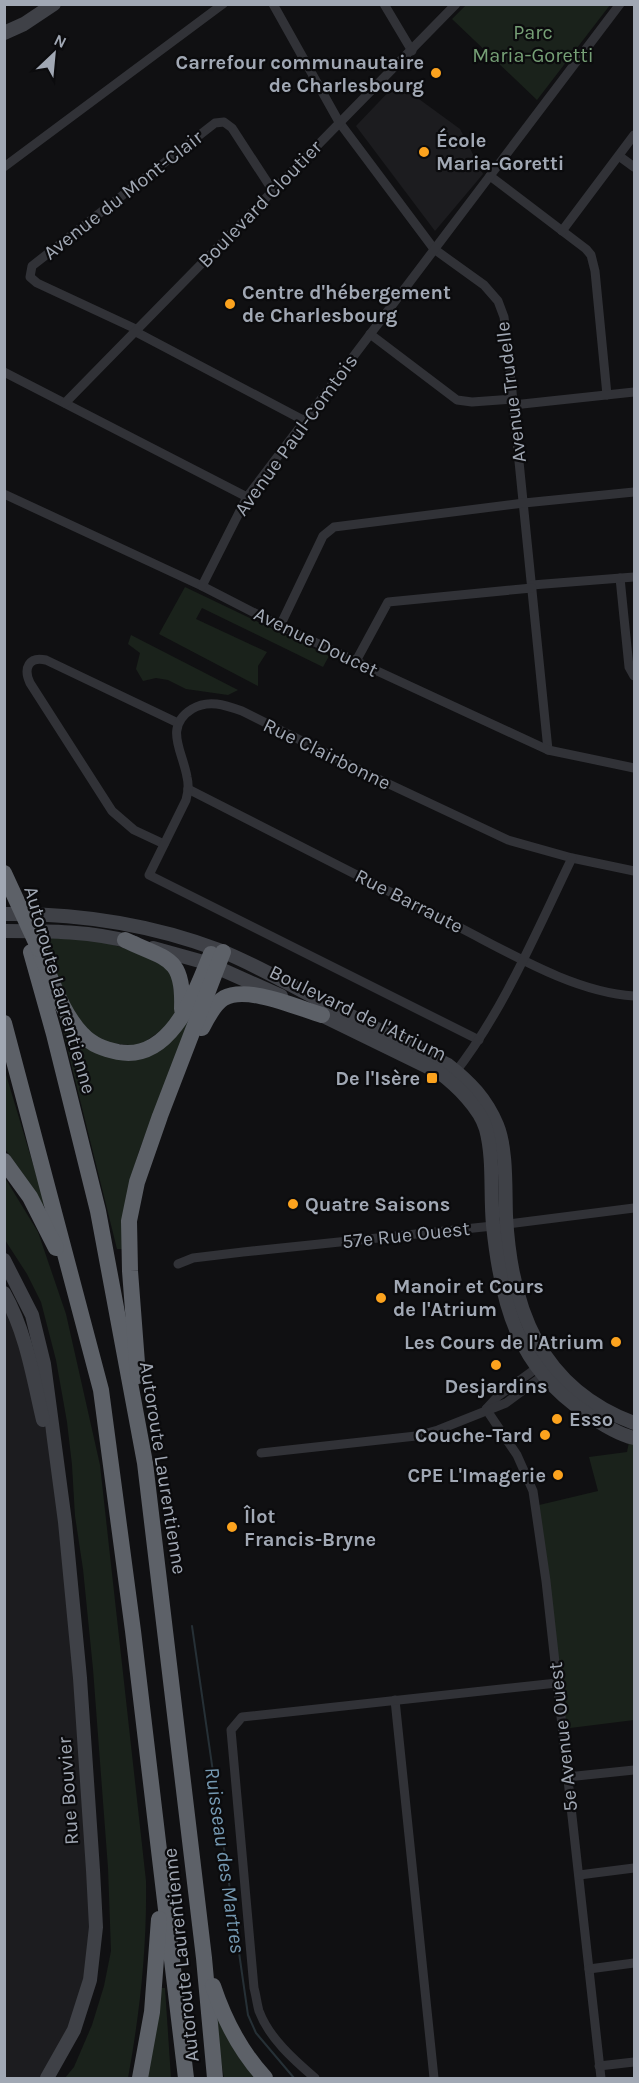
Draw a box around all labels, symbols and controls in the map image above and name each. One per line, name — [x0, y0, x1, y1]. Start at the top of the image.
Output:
park label: Parc Maria-Goretti — [472, 21, 594, 67]
north arrow — [24, 24, 84, 84]
text: N — [51, 30, 70, 52]
place label: Carrefour communautaire de Charlesbourg — [176, 51, 424, 97]
marker: Carrefour communautaire de Charlesbourg — [429, 66, 443, 80]
street label: Avenue du Mont-Clair — [39, 125, 208, 264]
place label: École Maria-Goretti — [436, 127, 564, 175]
street label: Boulevard Cloutier — [193, 135, 327, 272]
marker: École Maria-Goretti — [417, 145, 431, 159]
place label: Centre d'hébergement de Charlesbourg — [242, 281, 451, 327]
marker: Centre d'hébergement de Charlesbourg — [223, 297, 237, 311]
street label: Avenue Trudelle — [491, 320, 531, 464]
street label: Avenue Paul-Comtois — [230, 350, 362, 520]
street label: Avenue Doucet — [250, 602, 382, 682]
street label: Rue Clairbonne — [260, 713, 394, 795]
street label: Rue Barraute — [351, 864, 467, 938]
street label: Autoroute Laurentienne — [19, 883, 101, 1097]
street label: Boulevard de l'Atrium — [266, 960, 450, 1066]
place label: De l'Isère — [335, 1067, 420, 1090]
marker: De l'Isère — [425, 1071, 439, 1085]
place label: Quatre Saisons — [305, 1193, 450, 1216]
marker: Quatre Saisons — [286, 1197, 300, 1211]
street label: 57e Rue Ouest — [341, 1217, 472, 1253]
place label: Manoir et Cours de l'Atrium — [393, 1275, 544, 1321]
marker: Manoir et Cours de l'Atrium — [374, 1291, 388, 1305]
place label: Les Cours de l'Atrium — [404, 1331, 604, 1354]
marker: Les Cours de l'Atrium — [609, 1335, 623, 1349]
marker: Desjardins — [489, 1358, 503, 1372]
street label: Autoroute Laurentienne — [135, 1360, 191, 1576]
place label: Desjardins — [445, 1375, 547, 1398]
place label: Esso — [569, 1408, 613, 1431]
marker: Esso — [550, 1412, 564, 1426]
place label: Couche-Tard — [415, 1424, 533, 1447]
marker: Couche-Tard — [538, 1428, 552, 1442]
place label: CPE L'Imagerie — [407, 1464, 546, 1487]
marker: CPE L'Imagerie — [551, 1468, 565, 1482]
place label: Îlot Francis-Bryne — [243, 1504, 376, 1551]
marker: Îlot Francis-Bryne — [225, 1520, 239, 1534]
street label: 5e Avenue Ouest — [544, 1661, 582, 1813]
street label: Rue Bouvier — [53, 1735, 83, 1846]
water label: Ruisseau des Martres — [200, 1765, 250, 1955]
street label: Autoroute Laurentienne — [158, 1847, 204, 2063]

